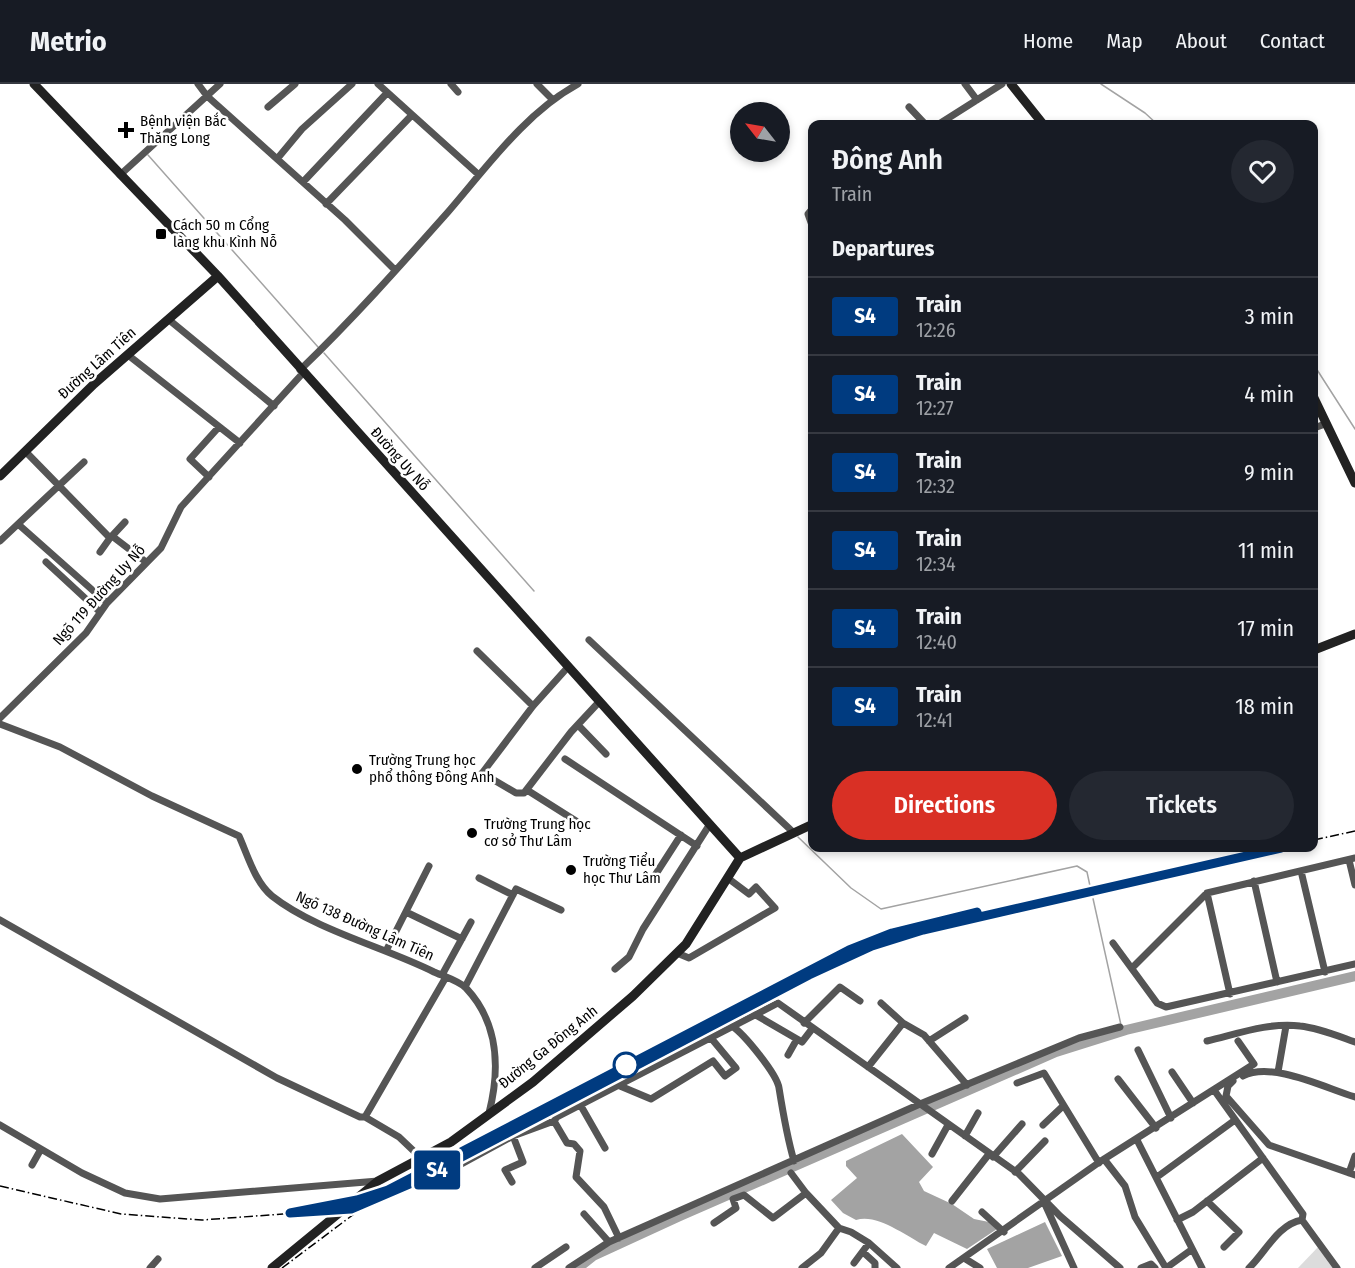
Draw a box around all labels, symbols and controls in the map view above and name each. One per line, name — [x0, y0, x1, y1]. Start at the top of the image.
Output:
text: Metrio — [30, 25, 107, 58]
text: Home — [1023, 28, 1073, 54]
text: Map — [1106, 28, 1143, 54]
text: About — [1176, 28, 1227, 54]
text: Contact — [1260, 28, 1325, 54]
north arrow — [730, 102, 790, 162]
map controls — [730, 102, 790, 162]
place label: Bệnh viện Bắc Thăng Long — [140, 112, 227, 147]
marker: Bệnh viện Bắc Thăng Long — [117, 121, 135, 139]
button: heart — [1231, 140, 1294, 203]
text: Đông Anh — [832, 143, 943, 176]
text: Train — [832, 182, 872, 206]
place label: Cách 50 m Cổng làng khu Kình Nỗ — [173, 216, 277, 251]
marker: Cách 50 m Cổng làng khu Kình Nỗ — [154, 227, 168, 241]
text: Departures — [832, 235, 934, 262]
text: Train — [916, 291, 962, 318]
text: S4 — [854, 303, 876, 329]
text: 3 min — [1245, 303, 1294, 330]
text: 12:26 — [916, 318, 956, 342]
street label: Đường Lâm Tiên — [54, 323, 140, 403]
text: Train — [916, 369, 962, 396]
text: S4 — [854, 381, 876, 407]
text: 4 min — [1244, 381, 1294, 408]
text: 12:27 — [916, 396, 954, 420]
street label: Đường Uy Nỗ — [367, 423, 433, 495]
text: Train — [916, 447, 962, 474]
text: S4 — [854, 459, 876, 485]
text: 9 min — [1244, 459, 1294, 486]
text: 12:32 — [916, 474, 955, 498]
text: Train — [916, 525, 962, 552]
text: S4 — [854, 537, 876, 563]
text: 11 min — [1238, 537, 1294, 564]
street label: Ngõ 119 Đường Uy Nỗ — [49, 541, 149, 649]
text: 12:34 — [916, 552, 956, 576]
text: Train — [916, 603, 962, 630]
text: S4 — [854, 615, 876, 641]
text: 17 min — [1237, 615, 1294, 642]
text: 12:40 — [916, 630, 957, 654]
text: Train — [916, 681, 962, 708]
text: S4 — [854, 693, 876, 719]
text: 18 min — [1235, 693, 1294, 720]
text: 12:41 — [916, 708, 953, 732]
place label: Trường Trung học phổ thông Đông Anh — [369, 751, 494, 786]
marker: Trường Trung học phổ thông Đông Anh — [350, 762, 364, 776]
button: Directions — [832, 771, 1057, 840]
button: Tickets — [1069, 771, 1294, 840]
place label: Trường Trung học cơ sở Thư Lâm — [484, 815, 591, 850]
marker: Trường Trung học cơ sở Thư Lâm — [465, 826, 479, 840]
place label: Trường Tiểu học Thư Lâm — [583, 852, 661, 887]
marker: Trường Tiểu học Thư Lâm — [564, 863, 578, 877]
street label: Ngõ 138 Đường Lâm Tiên — [293, 887, 437, 965]
street label: Đường Ga Đông Anh — [495, 1002, 601, 1092]
unlabelled marker — [613, 1052, 639, 1078]
line badge: S4 — [410, 1150, 464, 1190]
text: S4 — [426, 1157, 448, 1183]

